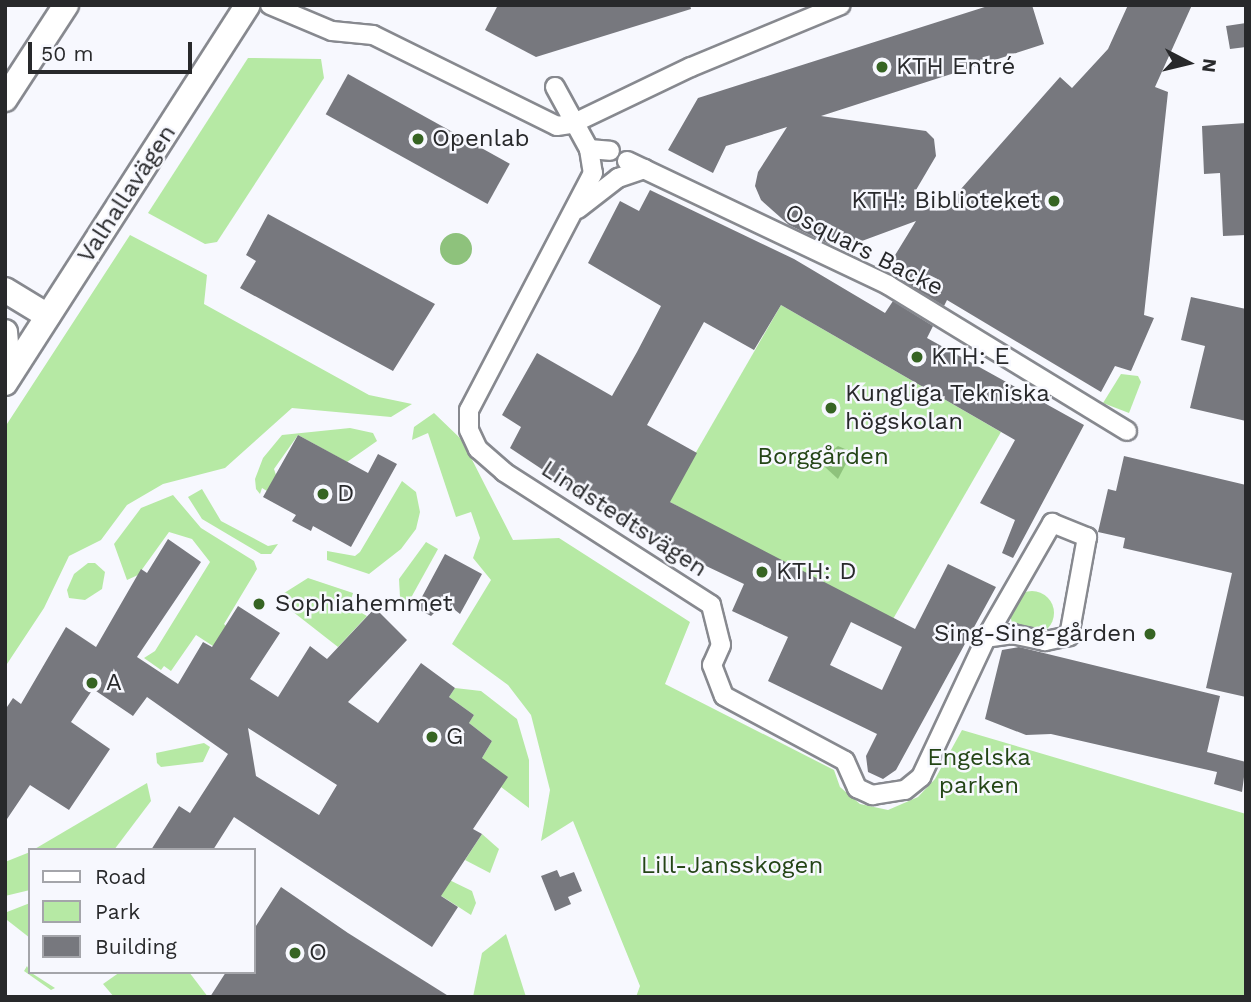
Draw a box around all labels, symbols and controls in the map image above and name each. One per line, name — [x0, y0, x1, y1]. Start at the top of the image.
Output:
scale bar — [32, 28, 196, 72]
north arrow — [1153, 28, 1223, 98]
text: 50 m — [41, 41, 93, 66]
place label: KTH Entré — [896, 53, 1015, 81]
text: N — [1197, 57, 1222, 74]
marker: KTH Entré — [874, 59, 890, 75]
street label: Valhallavägen — [72, 120, 182, 268]
place label: Openlab — [432, 125, 530, 153]
marker: Openlab — [410, 131, 426, 147]
place label: KTH: Biblioteket — [851, 187, 1040, 215]
marker: KTH: Biblioteket — [1046, 193, 1062, 209]
street label: Osquars Backe — [780, 198, 948, 302]
place label: KTH: E — [931, 343, 1009, 371]
marker: KTH: E — [909, 349, 925, 365]
place label: Kungliga Tekniska högskolan — [845, 380, 1051, 436]
marker: Kungliga Tekniska högskolan — [823, 400, 839, 416]
park label: Borggården — [757, 443, 889, 471]
street label: Lindstedtsvägen — [536, 455, 712, 583]
place label: D — [337, 480, 354, 508]
marker: D — [315, 486, 331, 502]
place label: KTH: D — [776, 558, 856, 586]
marker: KTH: D — [754, 564, 770, 580]
place label: Sophiahemmet — [275, 590, 453, 618]
marker: Sophiahemmet — [249, 594, 269, 614]
place label: Sing-Sing-gården — [934, 620, 1136, 648]
marker: Sing-Sing-gården — [1142, 626, 1158, 642]
place label: A — [106, 669, 122, 697]
marker: A — [84, 675, 100, 691]
place label: G — [446, 723, 463, 751]
marker: G — [424, 729, 440, 745]
park label: Engelska parken — [927, 744, 1031, 800]
legend — [28, 848, 256, 974]
park label: Lill-Jansskogen — [641, 852, 823, 880]
text: Road — [95, 864, 146, 889]
text: Park — [95, 899, 140, 924]
text: Building — [95, 934, 177, 959]
place label: O — [309, 939, 327, 967]
marker: O — [287, 945, 303, 961]

